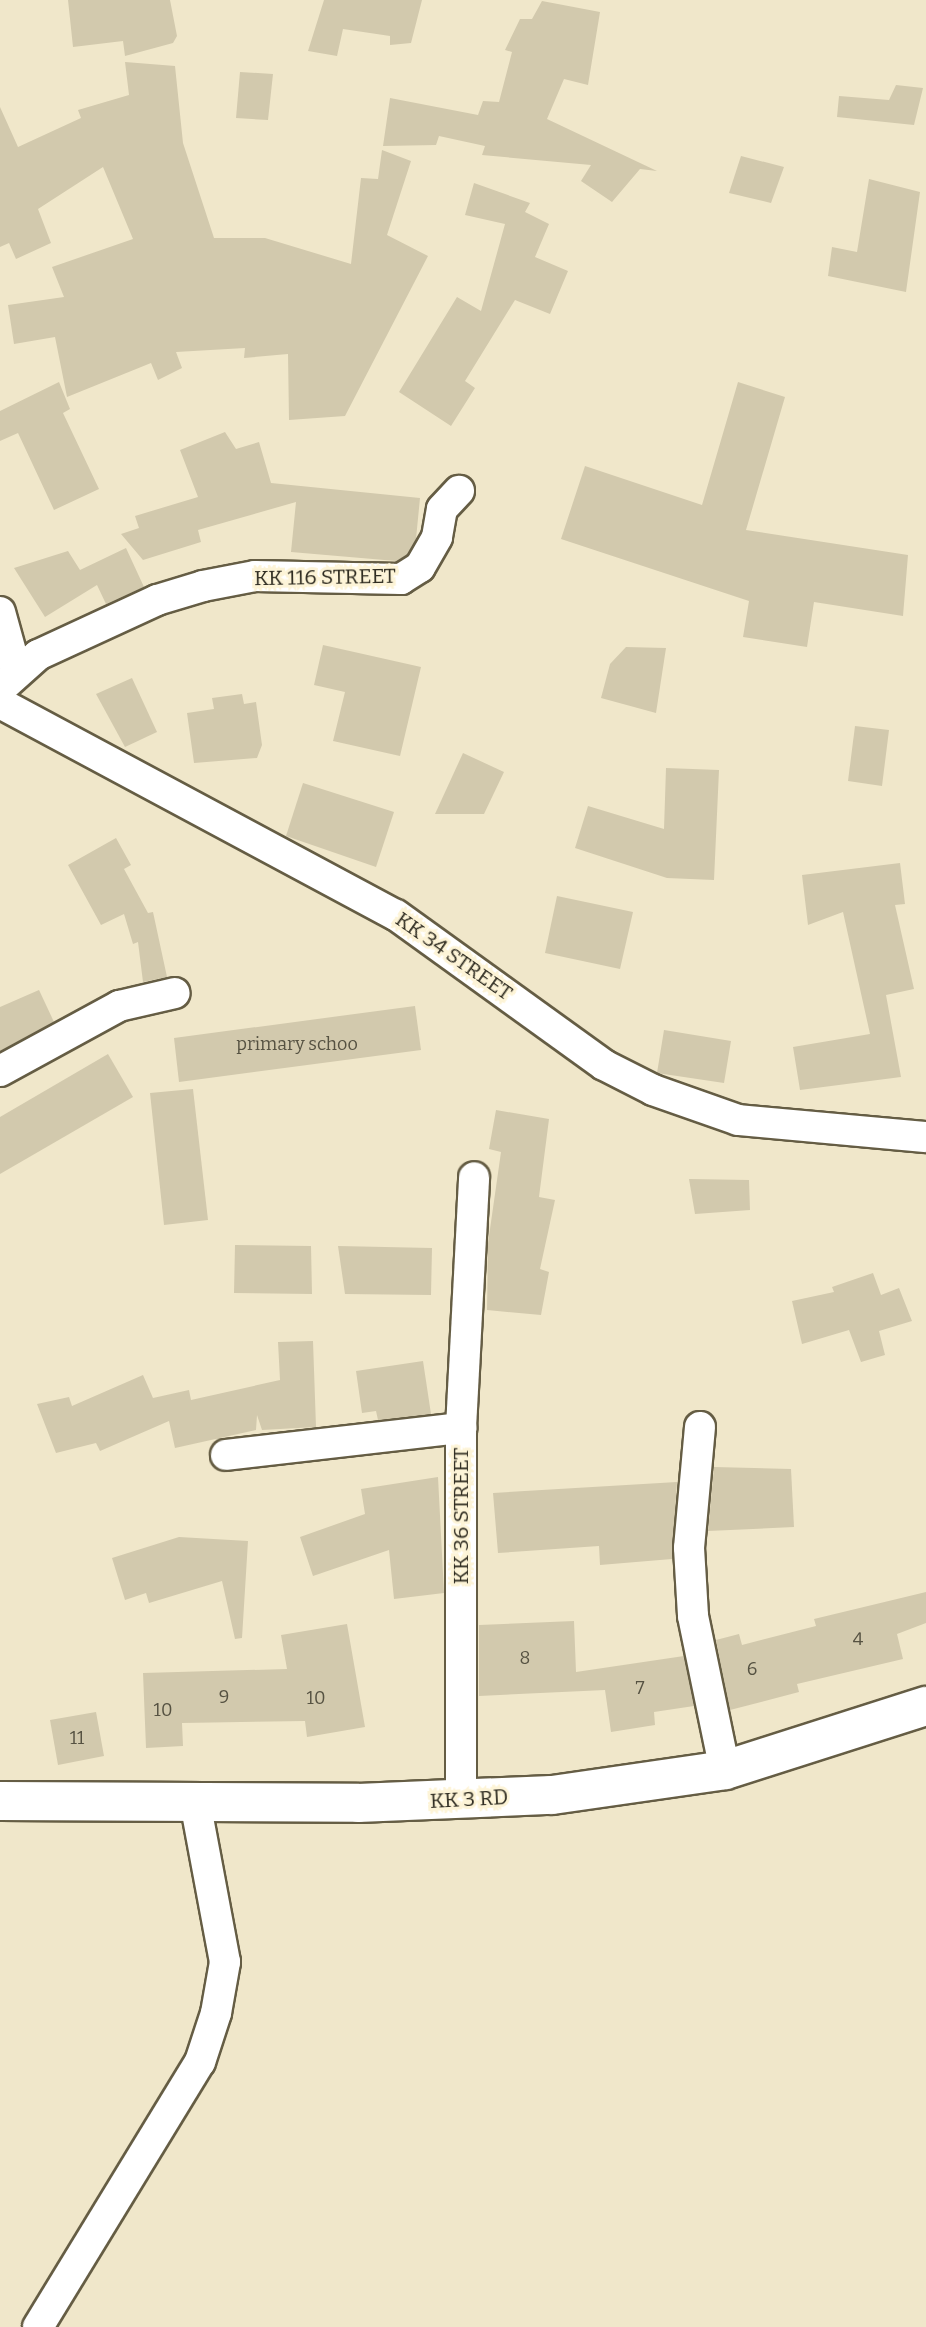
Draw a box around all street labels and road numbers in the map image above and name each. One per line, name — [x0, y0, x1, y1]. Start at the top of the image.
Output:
street label: KK 116 STREET — [254, 563, 396, 591]
street label: KK 34 STREET — [391, 906, 517, 1006]
street label: KK 36 STREET — [448, 1448, 474, 1584]
street label: KK 3 RD — [429, 1784, 509, 1814]

